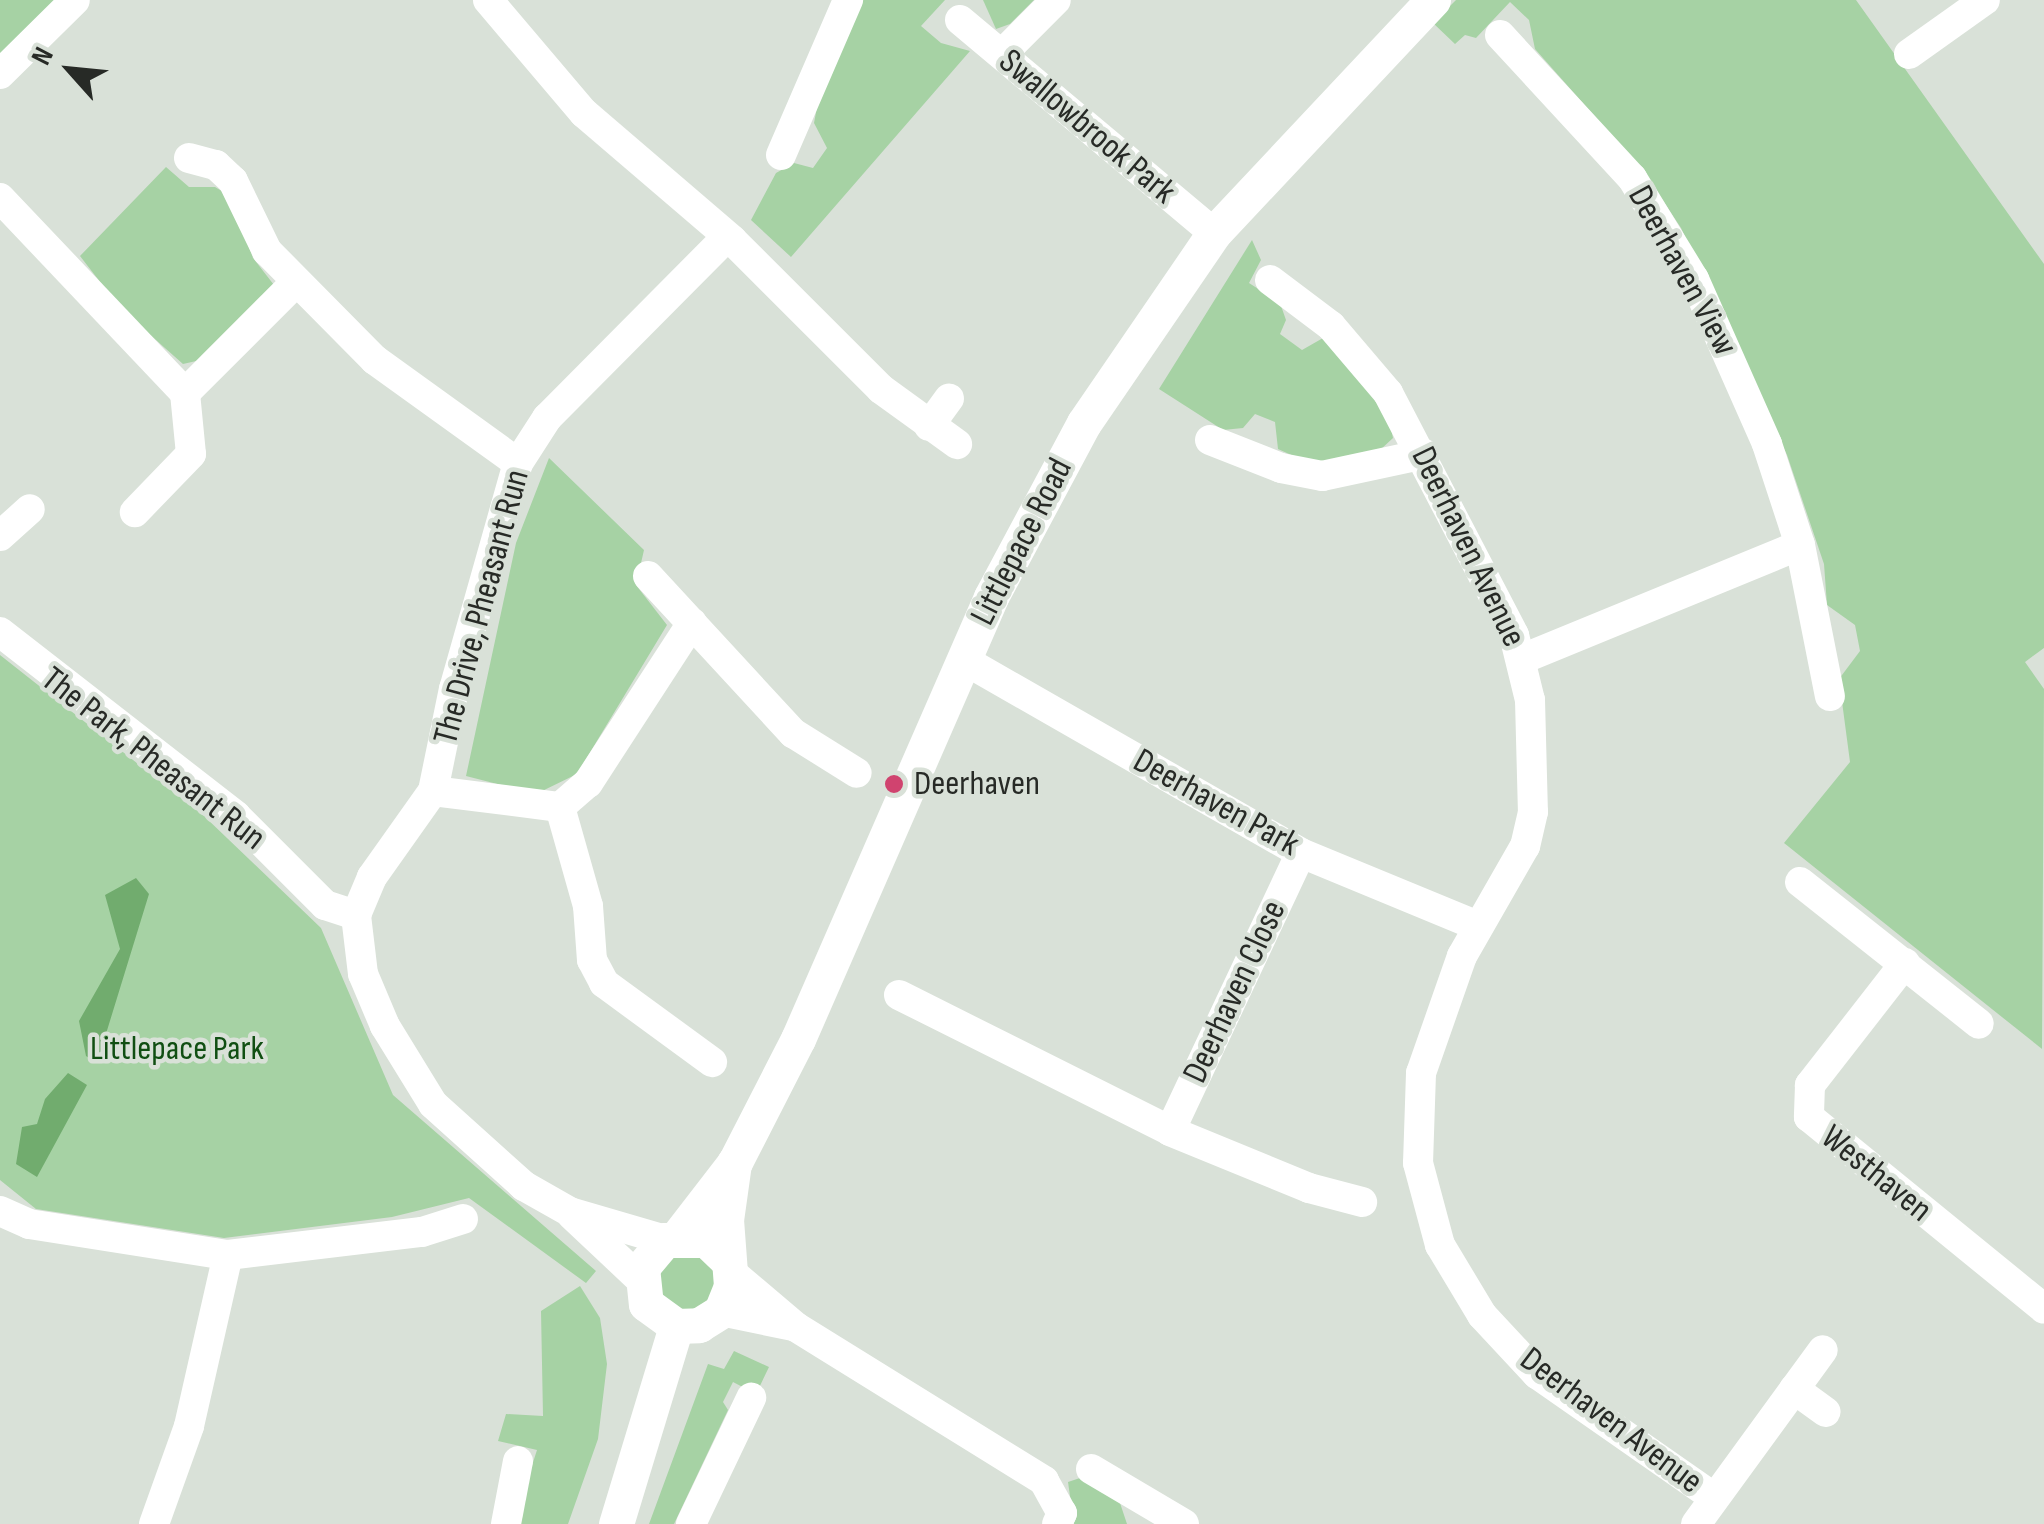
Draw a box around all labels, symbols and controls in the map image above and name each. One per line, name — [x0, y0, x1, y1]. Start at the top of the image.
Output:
north arrow — [20, 20, 120, 120]
street label: Swallowbrook Park — [990, 41, 1184, 213]
text: N — [25, 42, 61, 70]
street label: Deerhaven View — [1618, 179, 1746, 363]
street label: Deerhaven Avenue — [1402, 440, 1534, 654]
street label: Littlepace Road — [962, 452, 1082, 632]
street label: The Drive, Pheasant Run — [425, 465, 539, 749]
street label: The Park, Pheasant Run — [33, 659, 273, 859]
street label: Deerhaven Park — [1126, 740, 1306, 866]
place label: Deerhaven — [914, 763, 1040, 805]
marker: Deerhaven — [883, 773, 905, 795]
street label: Deerhaven Close — [1175, 894, 1295, 1090]
park label: Littlepace Park — [90, 1028, 264, 1070]
street label: Westhaven — [1812, 1117, 1940, 1231]
street label: Deerhaven Avenue — [1512, 1339, 1710, 1503]

